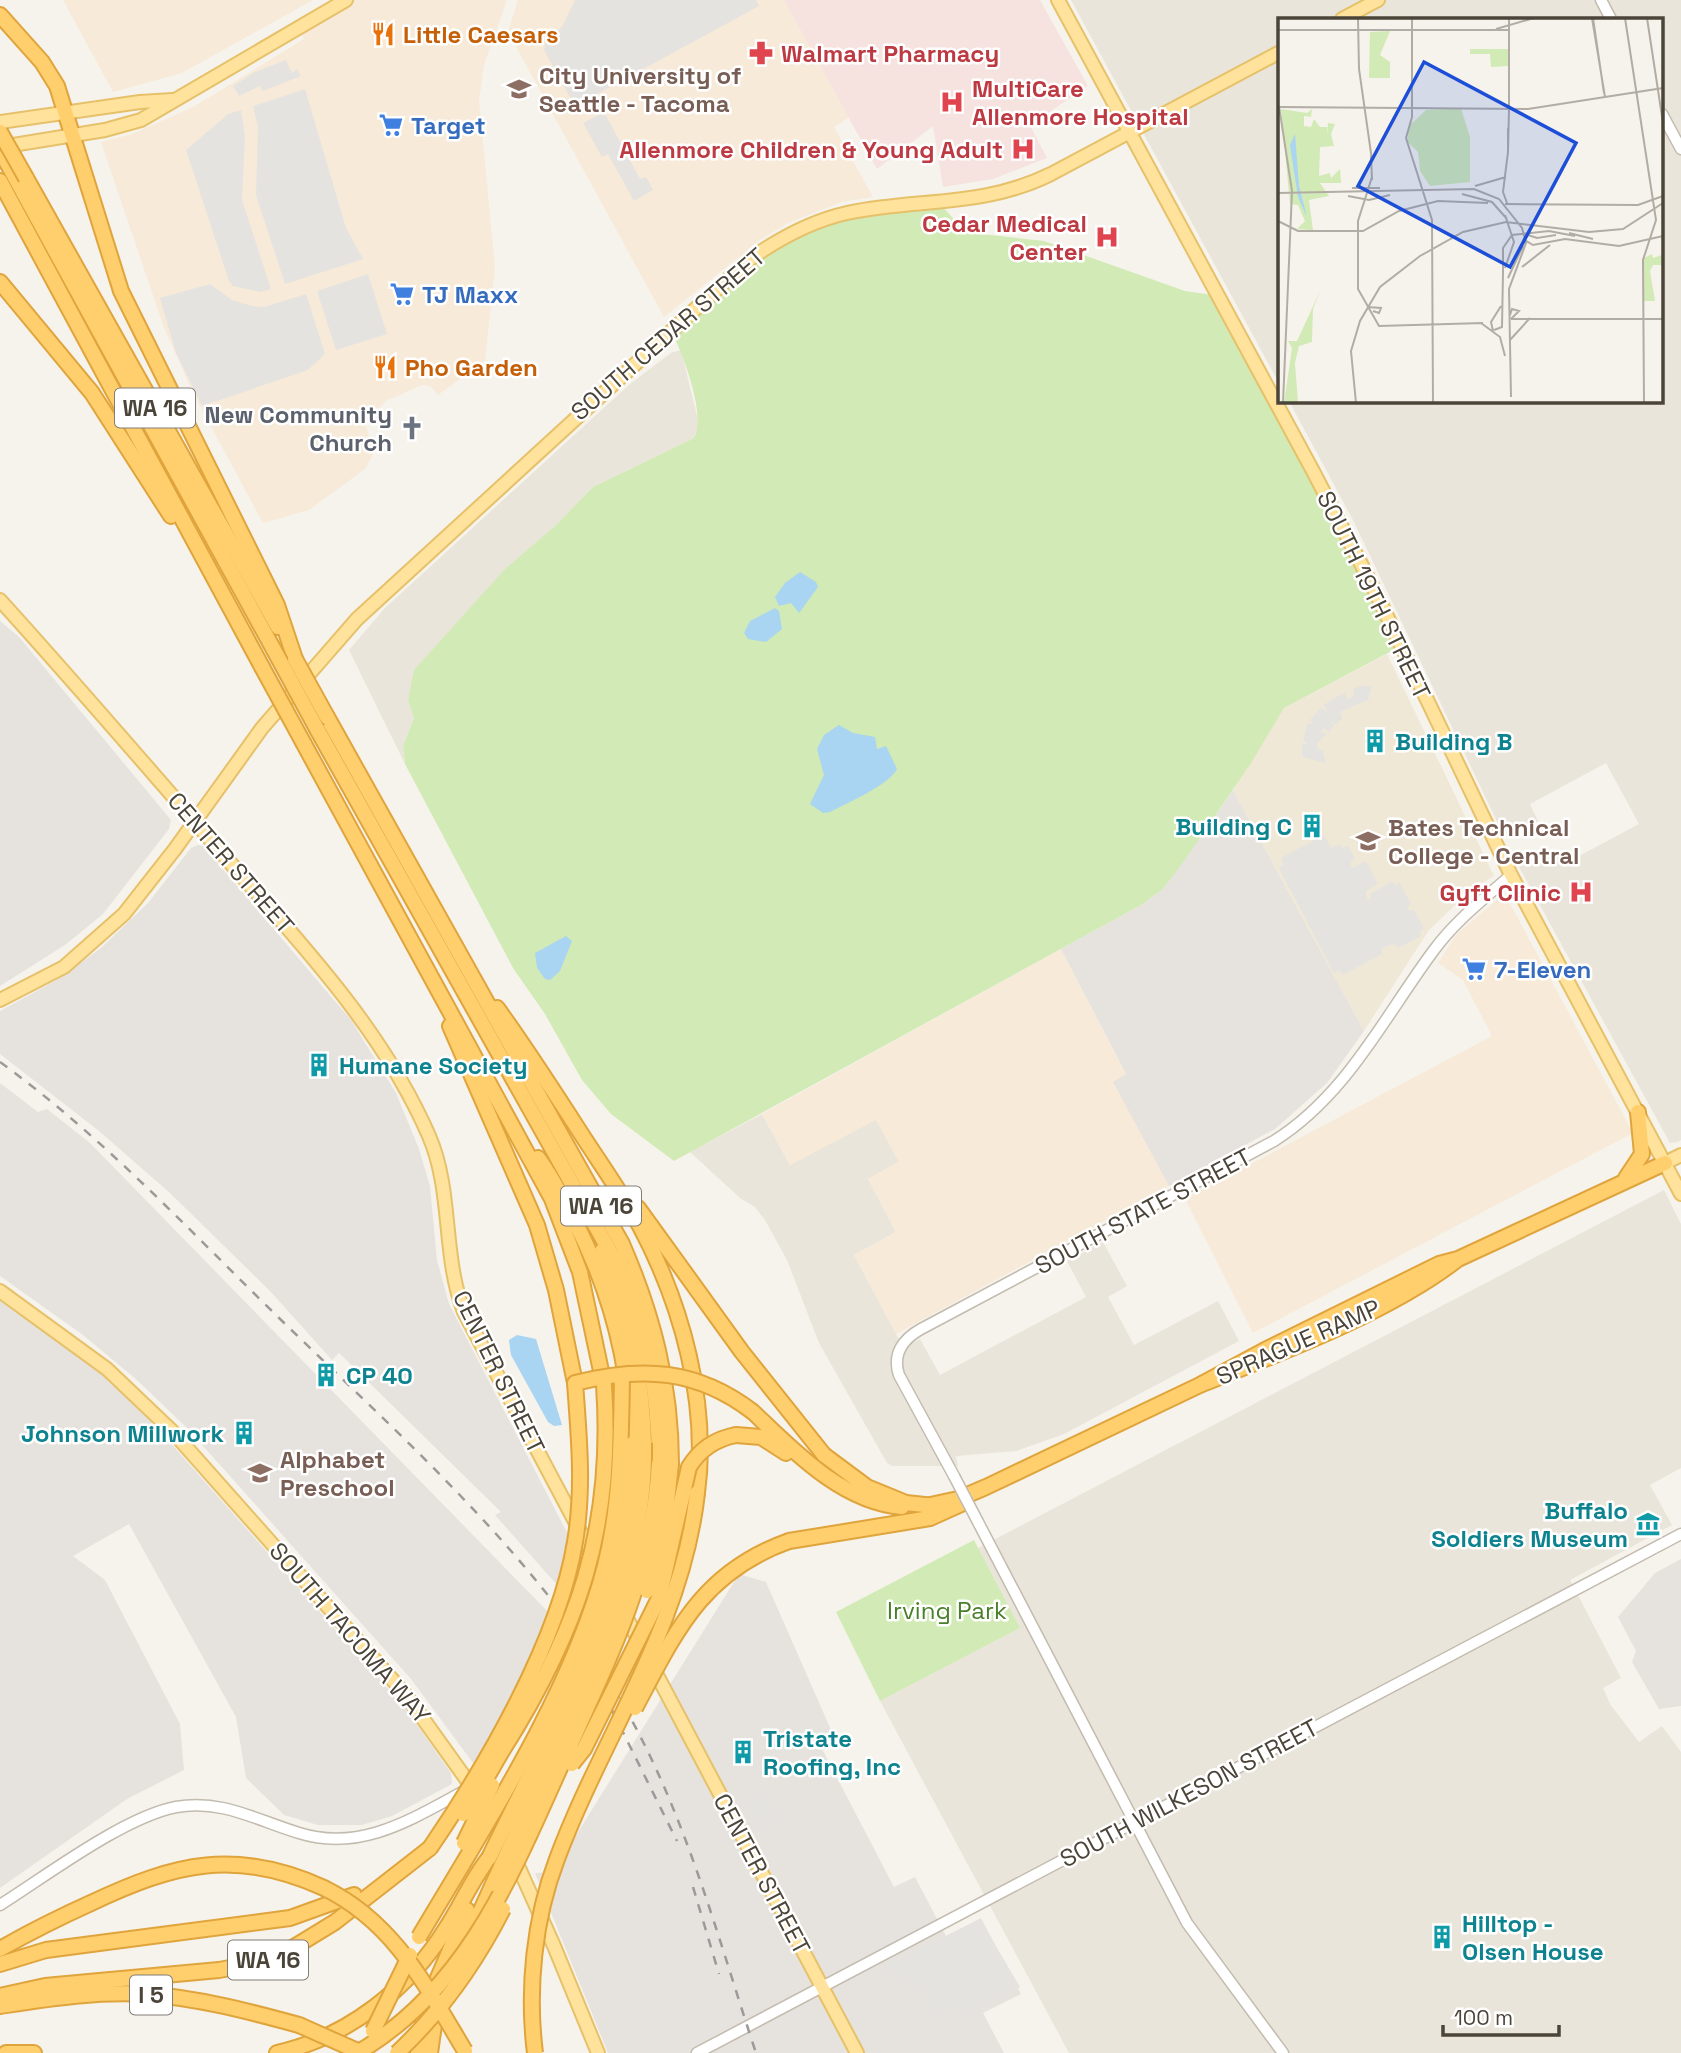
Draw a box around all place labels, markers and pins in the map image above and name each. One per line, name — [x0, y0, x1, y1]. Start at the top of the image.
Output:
place label: Little Caesars — [403, 19, 559, 50]
restaurant icon: Little Caesars — [369, 20, 397, 48]
place label: Walmart Pharmacy — [781, 38, 999, 69]
pharmacy icon: Walmart Pharmacy — [747, 39, 775, 67]
place label: City University of Seattle - Tacoma — [539, 60, 741, 119]
place label: MultiCare Allenmore Hospital — [972, 73, 1189, 132]
school or university icon: City University of Seattle - Tacoma — [505, 75, 533, 103]
hospital icon: MultiCare Allenmore Hospital — [938, 88, 966, 116]
place label: Target — [411, 110, 486, 141]
supermarket icon: Target — [377, 111, 405, 139]
place label: Allenmore Children & Young Adult — [619, 134, 1003, 165]
hospital icon: Allenmore Children & Young Adult — [1009, 135, 1037, 163]
place label: Cedar Medical Center — [922, 208, 1087, 267]
hospital icon: Cedar Medical Center — [1093, 223, 1121, 251]
place label: TJ Maxx — [422, 279, 518, 310]
supermarket icon: TJ Maxx — [388, 280, 416, 308]
place label: Pho Garden — [405, 352, 538, 383]
restaurant icon: Pho Garden — [371, 353, 399, 381]
place label: New Community Church — [205, 399, 392, 458]
church icon: New Community Church — [398, 414, 426, 442]
place label: Building B — [1395, 726, 1512, 757]
building icon: Building B — [1361, 727, 1389, 755]
place label: Building C — [1175, 811, 1292, 842]
building icon: Building C — [1298, 812, 1326, 840]
place label: Bates Technical College - Central — [1388, 812, 1579, 871]
school or university icon: Bates Technical College - Central — [1354, 827, 1382, 855]
place label: Gyft Clinic — [1440, 877, 1561, 908]
hospital icon: Gyft Clinic — [1567, 878, 1595, 906]
place label: 7-Eleven — [1494, 954, 1591, 985]
supermarket icon: 7-Eleven — [1460, 955, 1488, 983]
place label: Humane Society — [339, 1050, 528, 1081]
building icon: Humane Society — [305, 1051, 333, 1079]
place label: CP 40 — [346, 1360, 413, 1391]
building icon: CP 40 — [312, 1361, 340, 1389]
place label: Johnson Millwork — [21, 1418, 224, 1449]
building icon: Johnson Millwork — [230, 1419, 258, 1447]
place label: Alphabet Preschool — [280, 1444, 395, 1503]
school or university icon: Alphabet Preschool — [246, 1459, 274, 1487]
place label: Buffalo Soldiers Museum — [1431, 1495, 1628, 1554]
museum icon: Buffalo Soldiers Museum — [1634, 1510, 1662, 1538]
place label: Tristate Roofing, Inc — [763, 1723, 901, 1782]
building icon: Tristate Roofing, Inc — [729, 1738, 757, 1766]
place label: Hilltop - Olsen House — [1462, 1908, 1604, 1967]
building icon: Hilltop - Olsen House — [1428, 1923, 1456, 1951]

